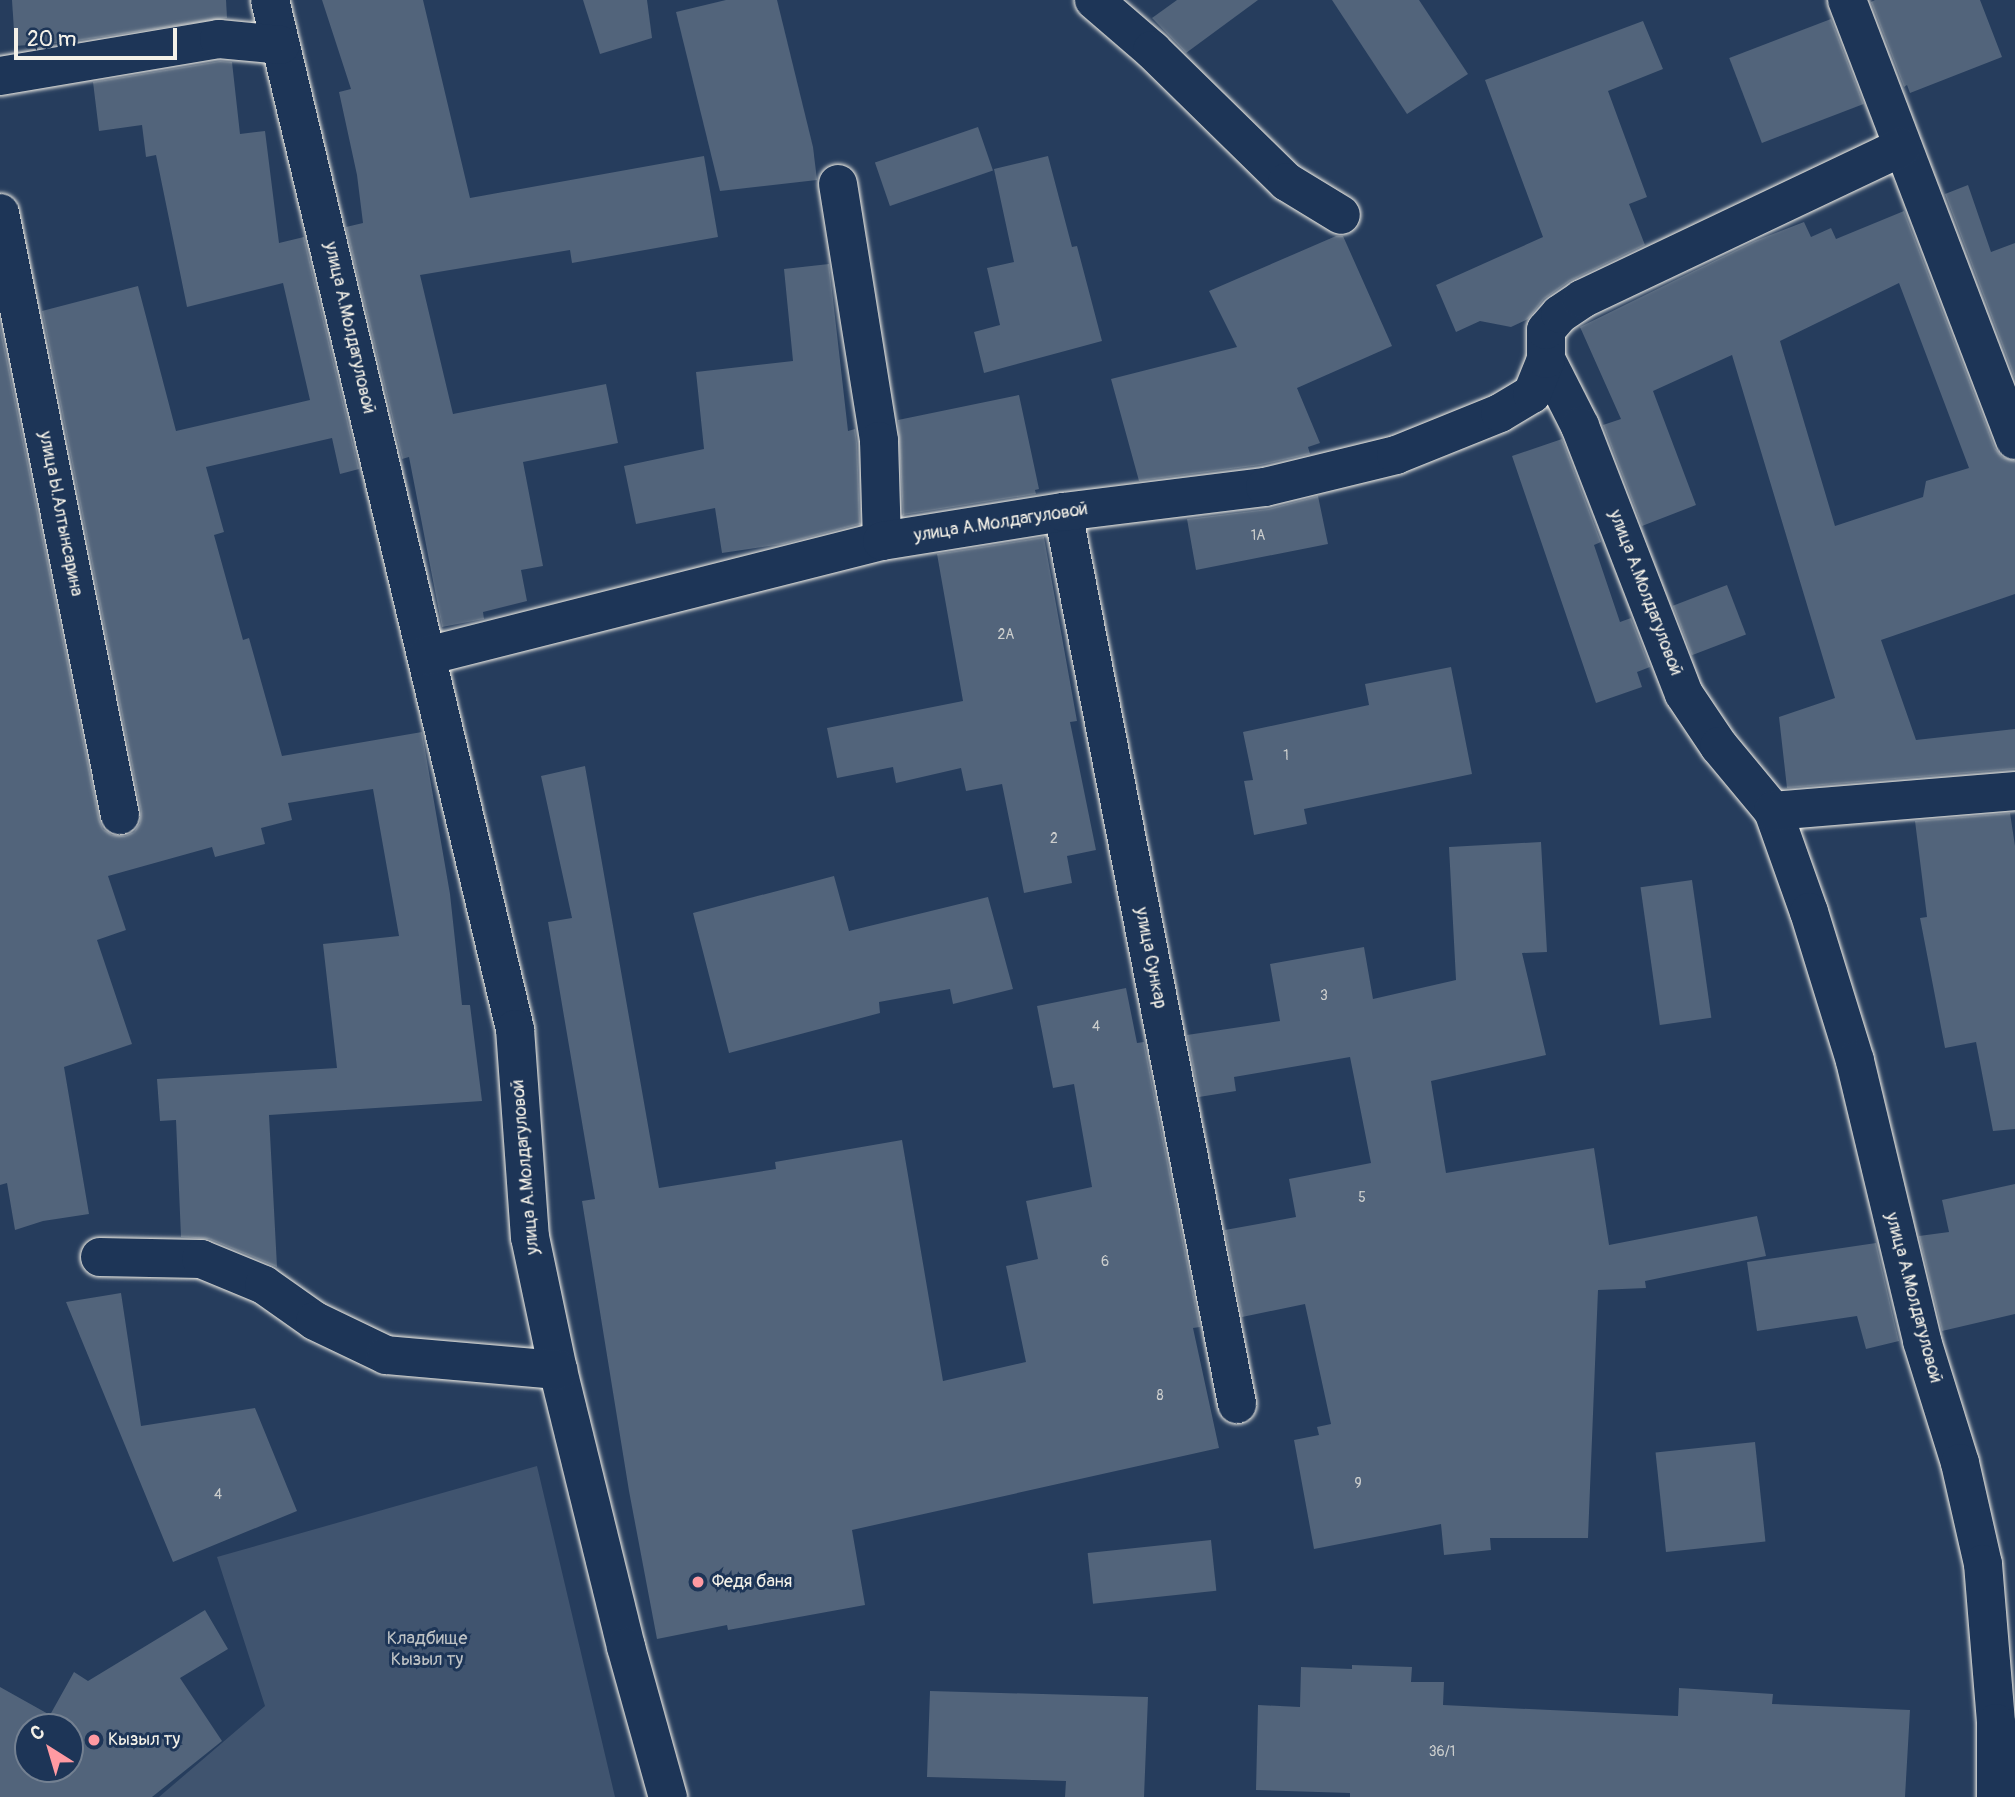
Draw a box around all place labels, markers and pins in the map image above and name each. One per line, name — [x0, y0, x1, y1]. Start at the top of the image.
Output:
place label: Федя баня — [712, 1571, 792, 1593]
marker: Федя баня — [690, 1574, 706, 1590]
place label: Кызыл ту — [108, 1729, 180, 1751]
marker: Кызыл ту — [86, 1732, 102, 1748]

